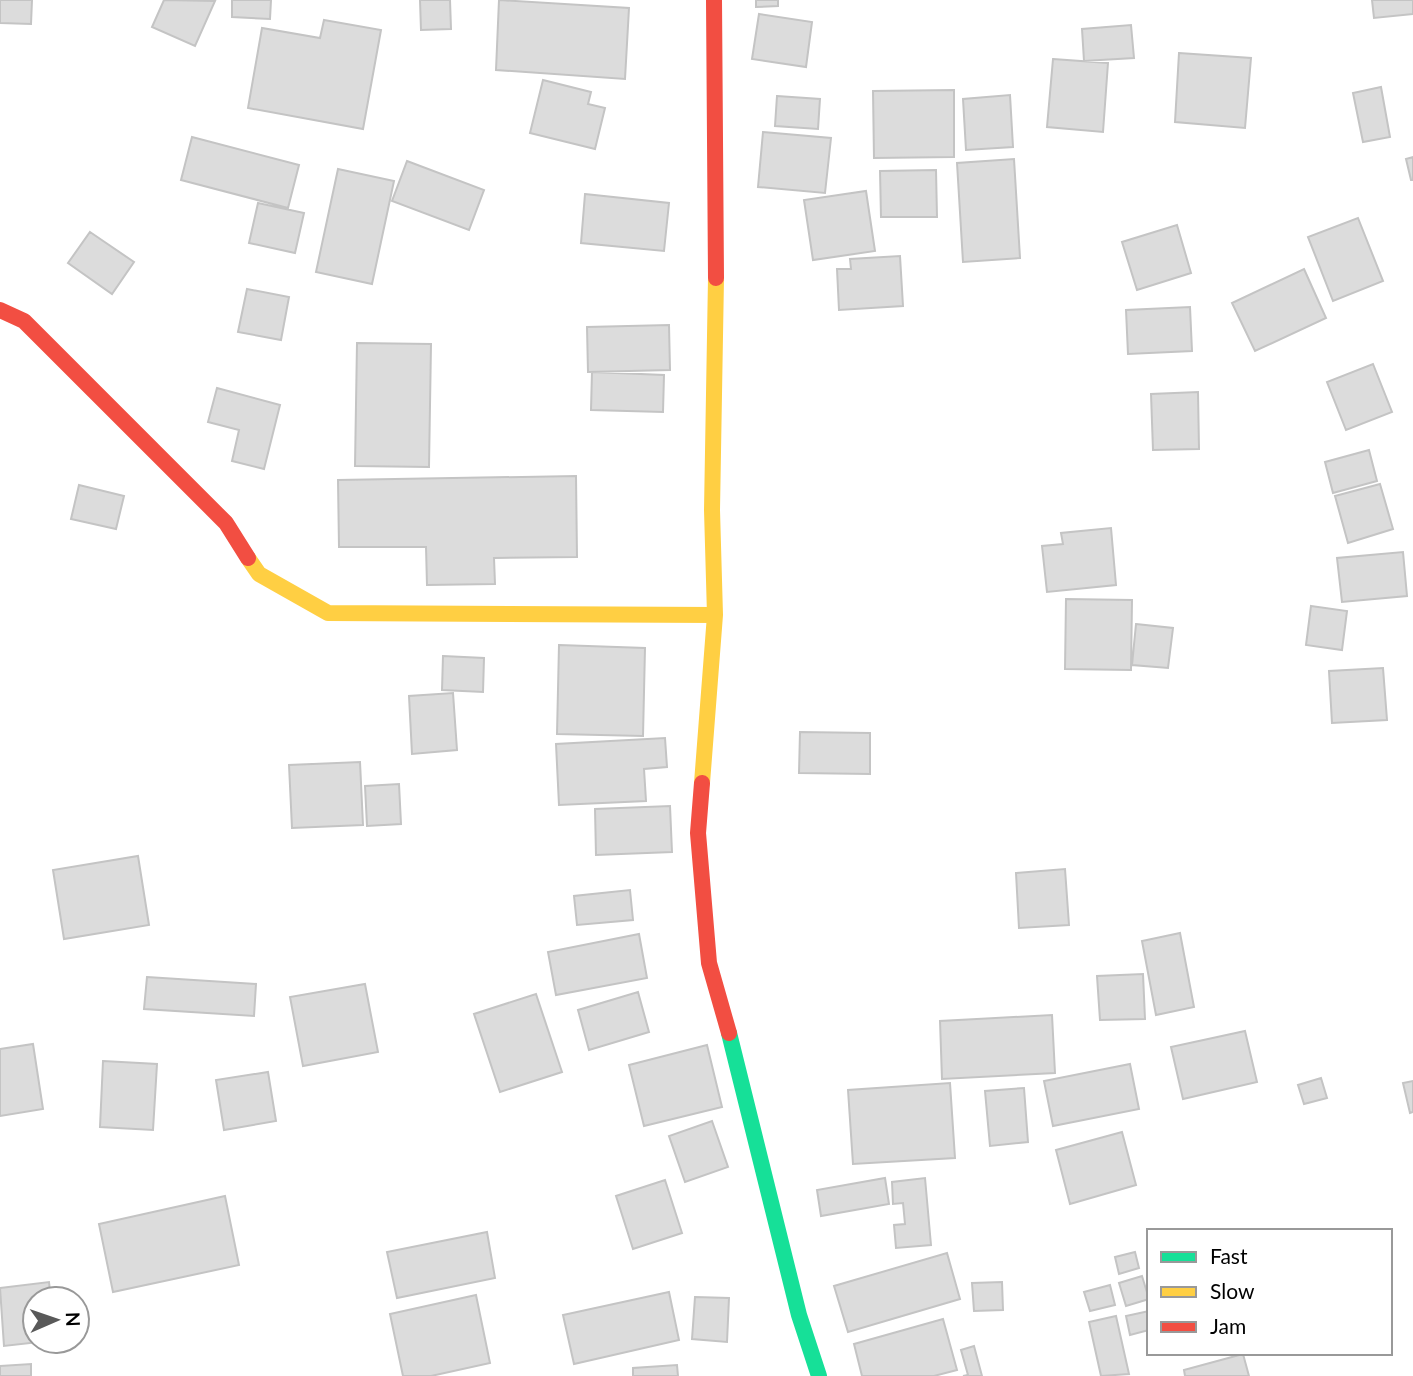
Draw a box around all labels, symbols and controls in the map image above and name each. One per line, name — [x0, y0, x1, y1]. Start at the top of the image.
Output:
legend — [1147, 1229, 1392, 1355]
text: Fast — [1210, 1243, 1248, 1268]
text: Slow — [1210, 1278, 1255, 1303]
north arrow — [21, 1285, 91, 1355]
text: N — [62, 1312, 85, 1327]
text: Jam — [1210, 1313, 1246, 1338]

